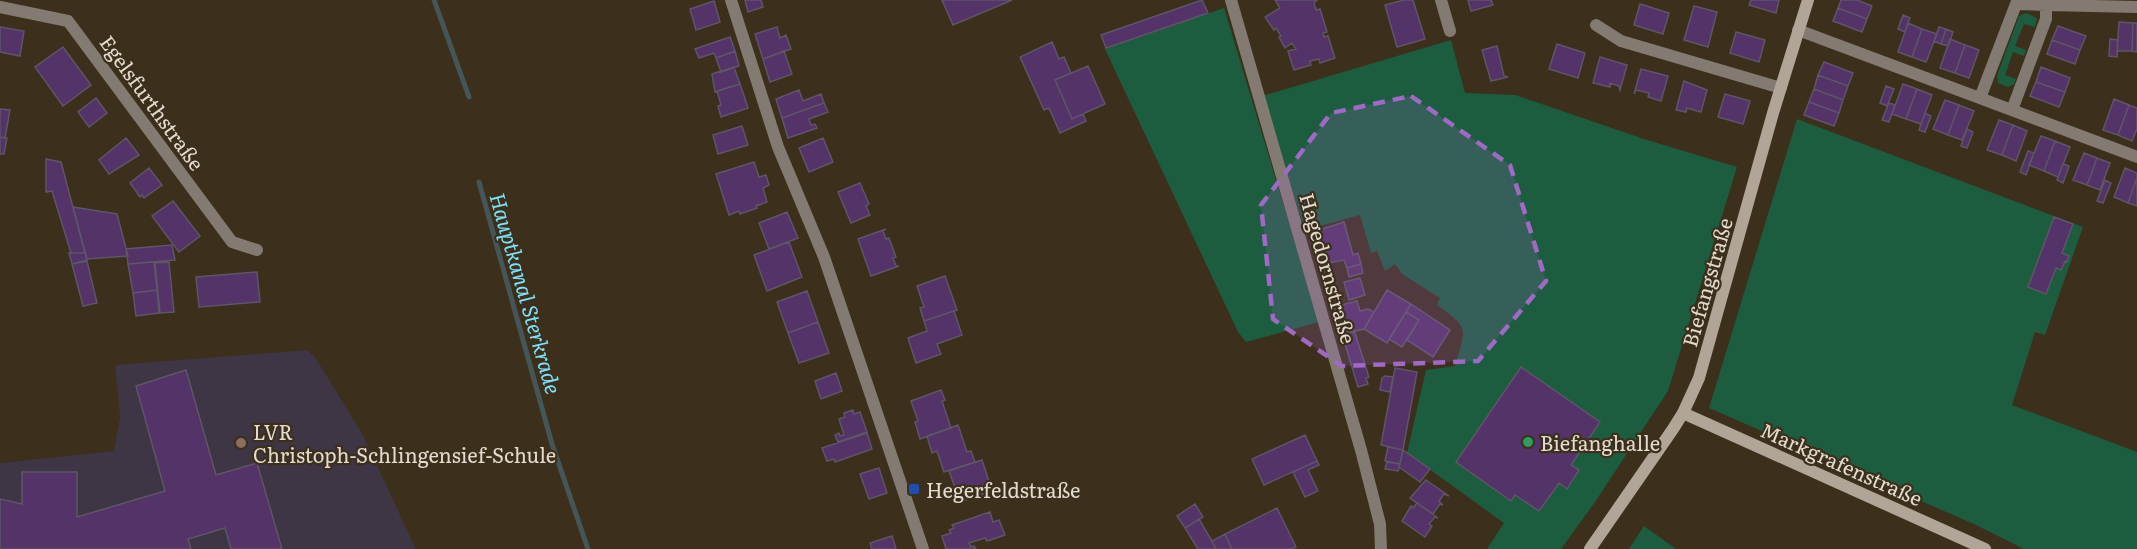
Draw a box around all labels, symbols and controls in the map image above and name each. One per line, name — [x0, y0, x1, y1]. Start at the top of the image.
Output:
street label: Egelsfurthstraße — [94, 28, 212, 176]
water label: Hauptkanal Sterkrade — [483, 189, 571, 397]
street label: Hagedornstraße — [1293, 189, 1365, 347]
street label: Biefangstraße — [1673, 214, 1739, 350]
street label: Markgrafenstraße — [1756, 414, 1928, 512]
place label: LVR Christoph-Schlingensief-Schule — [253, 416, 556, 469]
place label: Biefanghalle — [1540, 427, 1660, 457]
marker: Biefanghalle — [1521, 435, 1535, 449]
marker: LVR Christoph-Schlingensief-Schule — [234, 436, 248, 450]
place label: Hegerfeldstraße — [926, 474, 1080, 504]
marker: Hegerfeldstraße — [907, 482, 921, 496]

